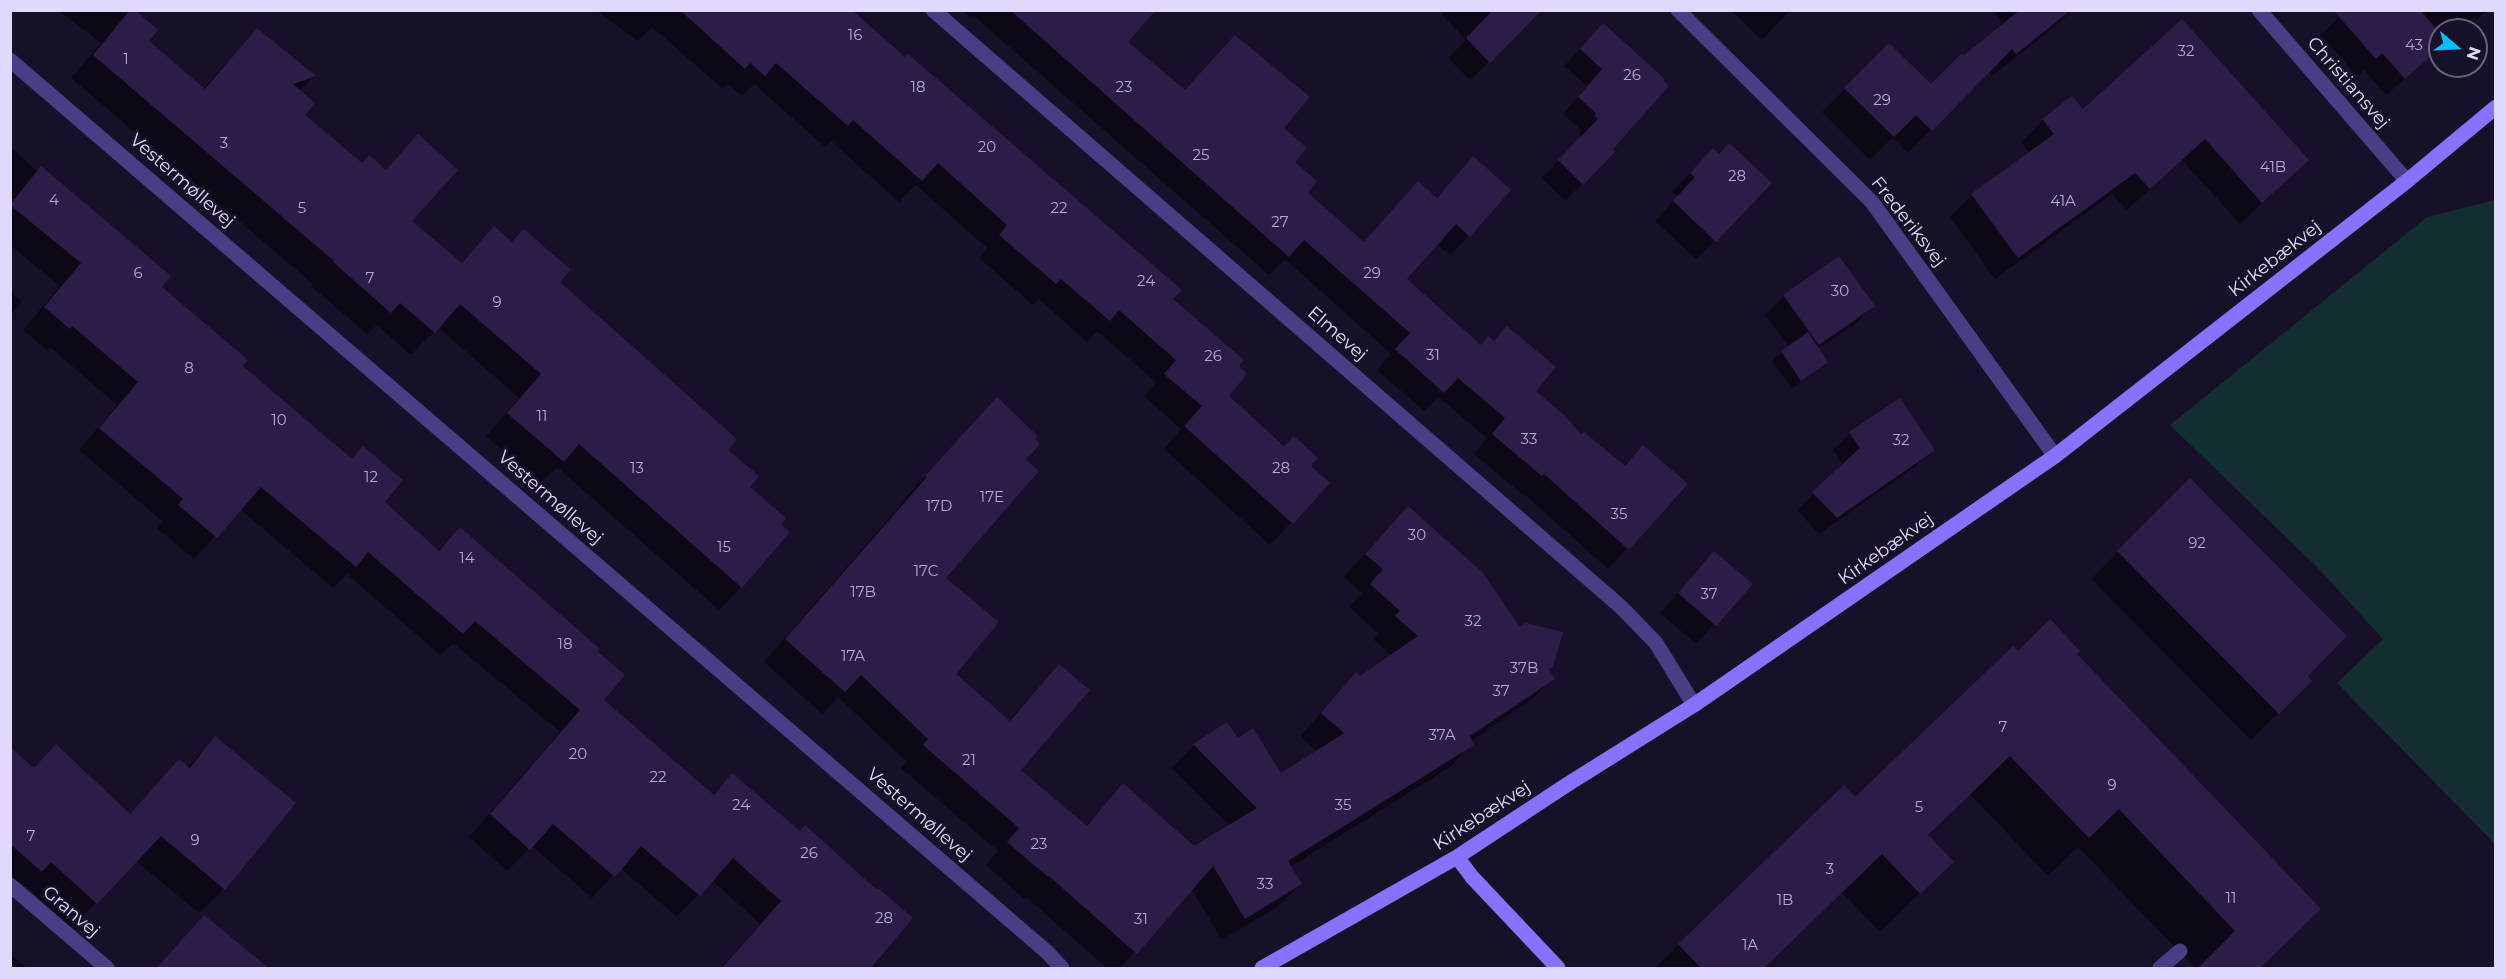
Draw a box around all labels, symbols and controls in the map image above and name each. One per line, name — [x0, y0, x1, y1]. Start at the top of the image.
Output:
north arrow — [2428, 18, 2488, 78]
house number: 16 — [848, 27, 862, 45]
street label: Christiansvej — [2302, 33, 2394, 133]
house number: 43 — [2405, 37, 2423, 55]
house number: 32 — [2178, 43, 2194, 61]
text: N — [2463, 44, 2485, 63]
house number: 1 — [123, 51, 129, 69]
house number: 26 — [1623, 67, 1641, 85]
house number: 18 — [911, 79, 925, 97]
house number: 23 — [1116, 79, 1132, 97]
house number: 29 — [1873, 92, 1891, 110]
street label: Vestermøllevej — [125, 130, 239, 232]
house number: 3 — [220, 135, 228, 153]
house number: 20 — [978, 139, 996, 157]
house number: 25 — [1192, 147, 1210, 165]
house number: 41B — [2260, 159, 2286, 177]
house number: 28 — [1728, 168, 1746, 186]
street label: Frederiksvej — [1866, 173, 1950, 271]
house number: 4 — [49, 192, 59, 210]
house number: 41A — [2050, 193, 2076, 211]
house number: 5 — [298, 200, 306, 218]
house number: 22 — [1050, 200, 1068, 218]
house number: 27 — [1271, 214, 1289, 232]
street label: Kirkebækvej — [2224, 216, 2326, 302]
house number: 6 — [133, 265, 143, 283]
house number: 29 — [1363, 265, 1381, 283]
house number: 7 — [366, 270, 374, 288]
house number: 24 — [1137, 273, 1155, 291]
house number: 30 — [1831, 283, 1849, 301]
house number: 9 — [492, 294, 502, 312]
street label: Elmevej — [1303, 302, 1371, 366]
house number: 31 — [1426, 347, 1440, 365]
house number: 26 — [1204, 348, 1222, 366]
house number: 8 — [184, 360, 194, 378]
house number: 11 — [537, 408, 547, 426]
house number: 10 — [271, 412, 287, 430]
house number: 33 — [1521, 431, 1537, 449]
house number: 32 — [1893, 432, 1909, 450]
street label: Vestermøllevej — [493, 447, 607, 549]
house number: 13 — [630, 460, 644, 478]
house number: 28 — [1272, 460, 1290, 478]
house number: 12 — [364, 469, 378, 487]
house number: 17E — [980, 489, 1004, 507]
house number: 17D — [926, 498, 952, 516]
house number: 35 — [1611, 506, 1627, 524]
street label: Kirkebækvej — [1834, 508, 1938, 590]
house number: 30 — [1408, 527, 1426, 545]
house number: 92 — [2188, 535, 2206, 553]
house number: 15 — [717, 539, 731, 557]
house number: 14 — [459, 550, 475, 568]
house number: 17C — [914, 563, 938, 581]
house number: 17B — [850, 584, 876, 602]
house number: 37 — [1700, 586, 1718, 604]
house number: 32 — [1465, 613, 1481, 631]
house number: 18 — [558, 636, 572, 654]
house number: 17A — [841, 648, 865, 666]
house number: 37B — [1510, 660, 1538, 678]
house number: 37 — [1492, 683, 1510, 701]
house number: 7 — [1999, 719, 2007, 737]
house number: 37A — [1429, 727, 1455, 745]
house number: 20 — [569, 746, 587, 764]
house number: 21 — [962, 752, 976, 770]
street label: Vestermøllevej — [862, 764, 976, 866]
house number: 22 — [649, 769, 667, 787]
street label: Kirkebækvej — [1429, 777, 1535, 855]
house number: 9 — [2107, 777, 2117, 795]
house number: 24 — [732, 797, 750, 815]
house number: 35 — [1335, 797, 1351, 815]
house number: 5 — [1915, 799, 1923, 817]
house number: 7 — [27, 828, 35, 846]
house number: 9 — [190, 832, 200, 850]
house number: 23 — [1031, 836, 1047, 854]
house number: 26 — [800, 845, 818, 863]
house number: 3 — [1826, 861, 1834, 879]
house number: 33 — [1257, 876, 1273, 894]
street label: Granvej — [38, 881, 104, 943]
house number: 11 — [2226, 890, 2236, 908]
house number: 1B — [1777, 892, 1793, 910]
house number: 28 — [875, 910, 893, 928]
house number: 31 — [1134, 911, 1148, 929]
house number: 1A — [1742, 937, 1758, 955]

